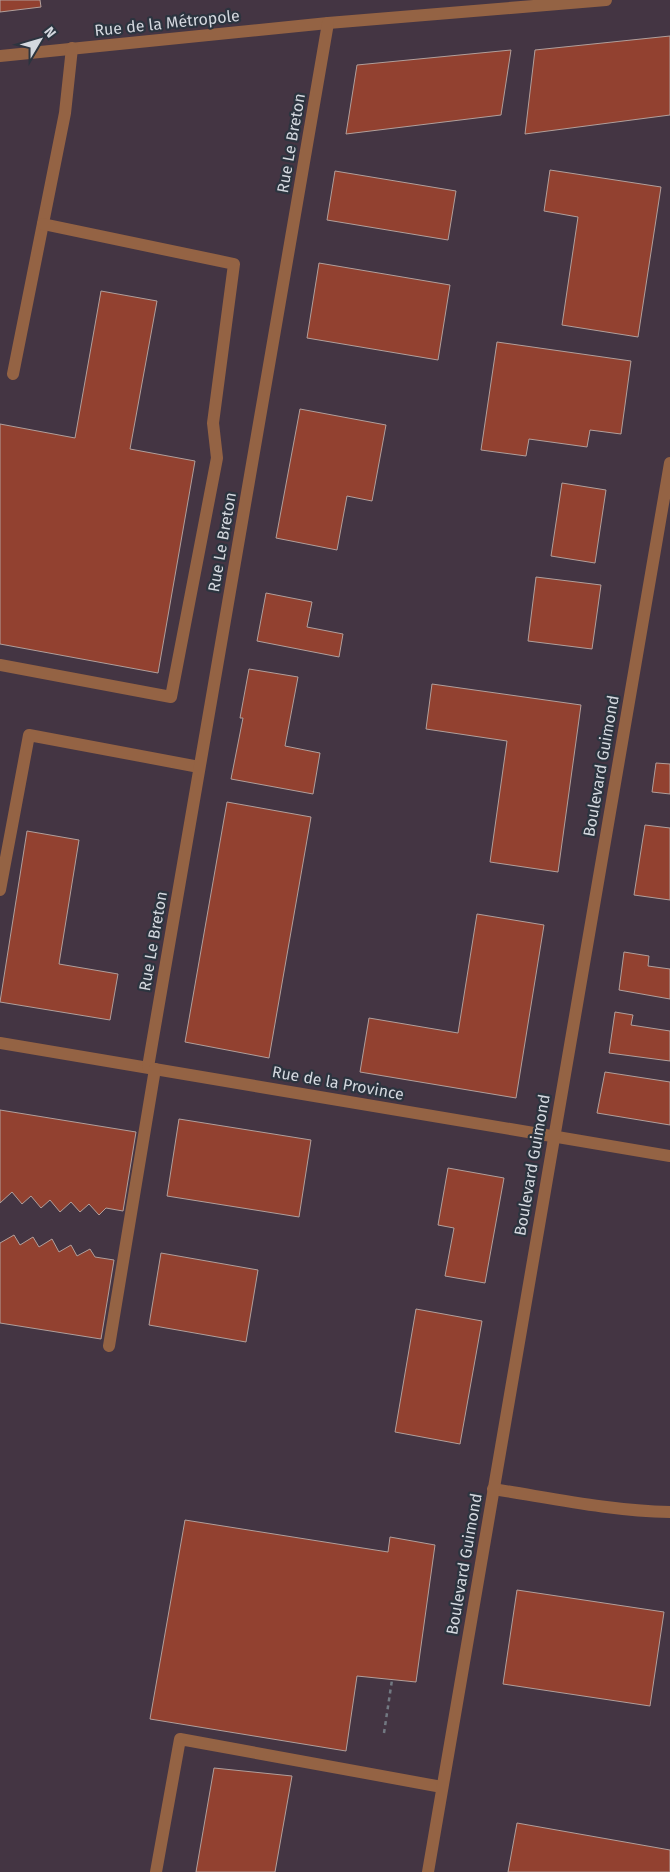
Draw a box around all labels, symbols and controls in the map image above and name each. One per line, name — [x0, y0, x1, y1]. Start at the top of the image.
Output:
street label: Rue de la Métropole — [93, 6, 241, 40]
north arrow — [15, 15, 65, 65]
text: N — [40, 23, 59, 41]
street label: Rue Le Breton — [273, 92, 309, 194]
street label: Rue Le Breton — [204, 491, 240, 593]
street label: Boulevard Guimond — [579, 694, 623, 838]
street label: Rue Le Breton — [135, 890, 171, 992]
street label: Rue de la Province — [270, 1062, 406, 1104]
street label: Boulevard Guimond — [510, 1093, 554, 1237]
street label: Boulevard Guimond — [442, 1492, 486, 1636]

